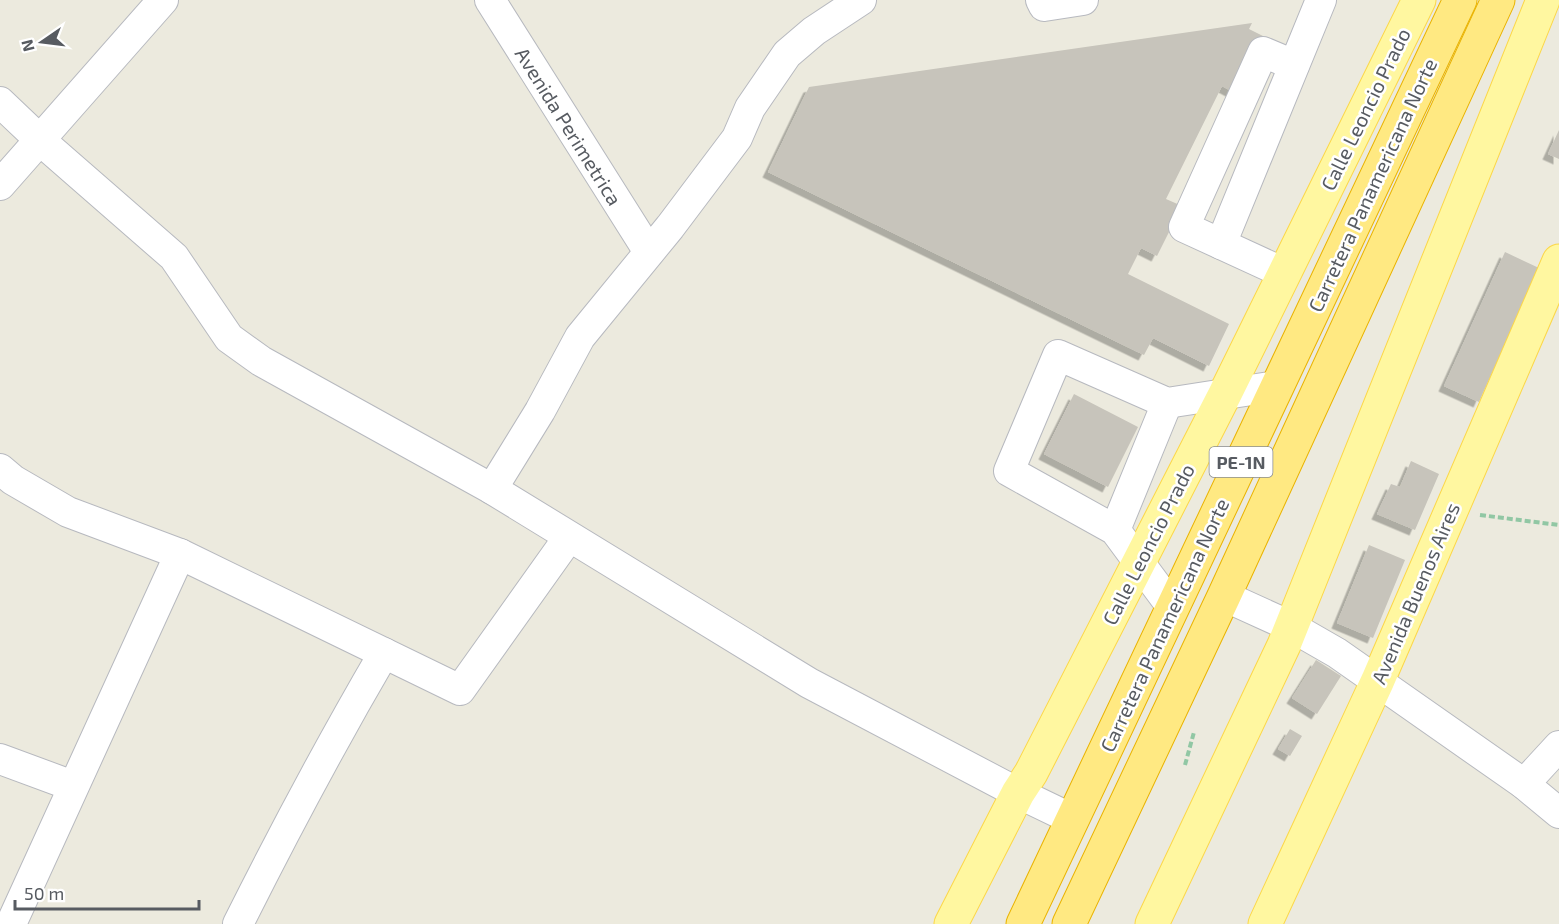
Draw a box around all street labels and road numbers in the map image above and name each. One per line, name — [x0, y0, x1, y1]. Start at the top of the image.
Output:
street label: Calle Leoncio Prado — [1315, 24, 1415, 194]
street label: Avenida Perimetrica — [511, 43, 627, 209]
street label: Carretera Panamericana Norte — [1303, 54, 1441, 316]
road number: PE-1N — [1210, 447, 1272, 477]
street label: Calle Leoncio Prado — [1097, 459, 1199, 629]
street label: Carretera Panamericana Norte — [1095, 494, 1233, 756]
street label: Avenida Buenos Aires — [1366, 499, 1464, 687]

